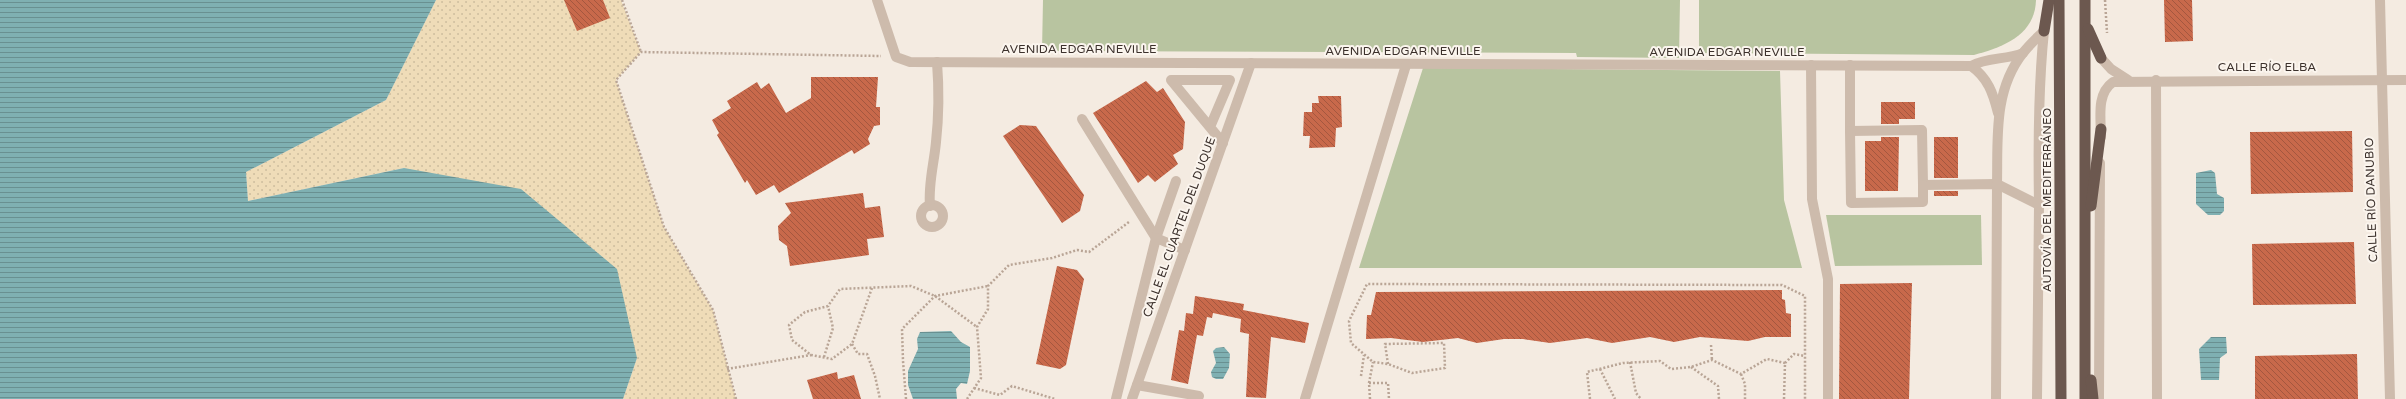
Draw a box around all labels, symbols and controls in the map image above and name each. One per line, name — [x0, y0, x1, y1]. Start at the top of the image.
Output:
street label: AVENIDA EDGAR NEVILLE — [1001, 42, 1157, 56]
street label: AVENIDA EDGAR NEVILLE — [1325, 44, 1481, 58]
street label: AVENIDA EDGAR NEVILLE — [1649, 45, 1805, 59]
street label: CALLE RÍO ELBA — [2218, 60, 2316, 74]
street label: AUTOVÍA DEL MEDITERRÁNEO — [2040, 107, 2054, 292]
street label: CALLE EL CUARTEL DEL DUQUE — [1140, 135, 1218, 319]
street label: CALLE RÍO DANUBIO — [2362, 137, 2380, 263]

